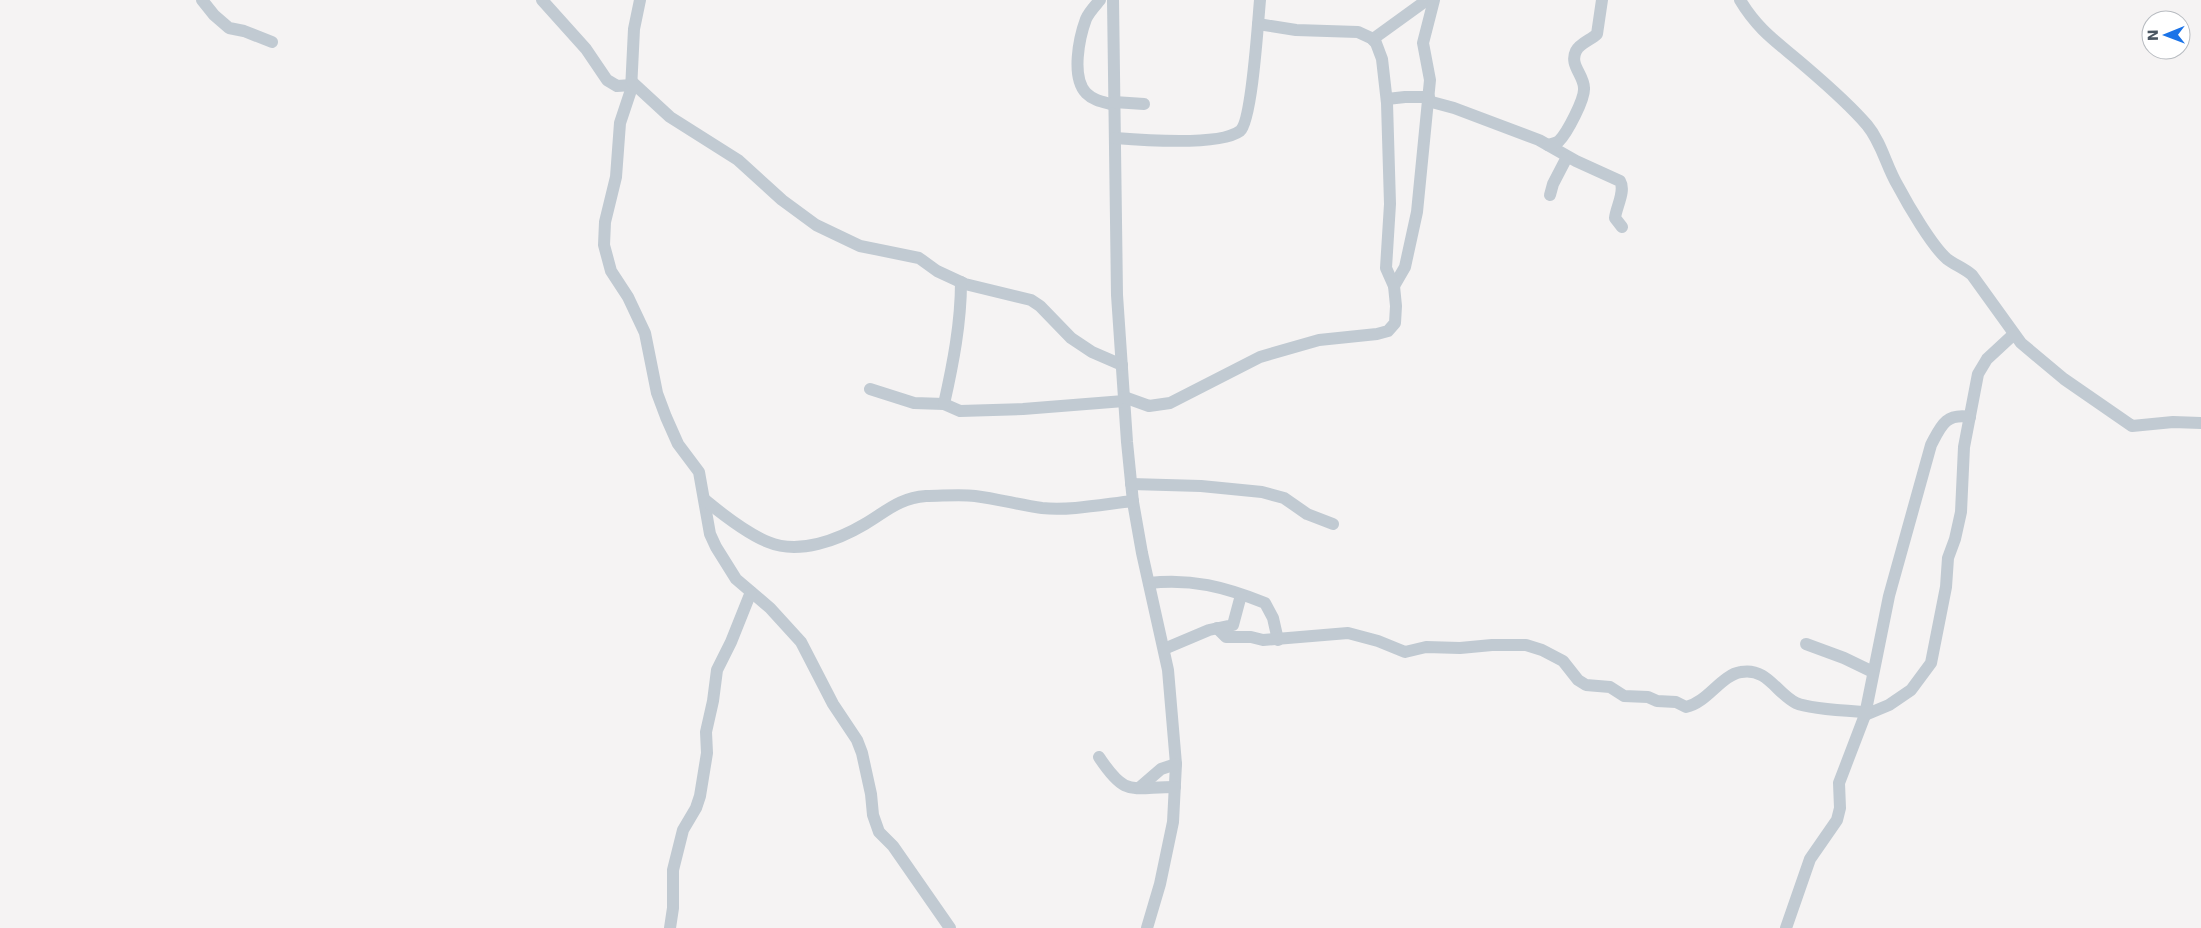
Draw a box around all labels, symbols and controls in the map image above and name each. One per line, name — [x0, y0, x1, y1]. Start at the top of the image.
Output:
north arrow — [2141, 10, 2191, 60]
text: N — [2145, 29, 2161, 41]

